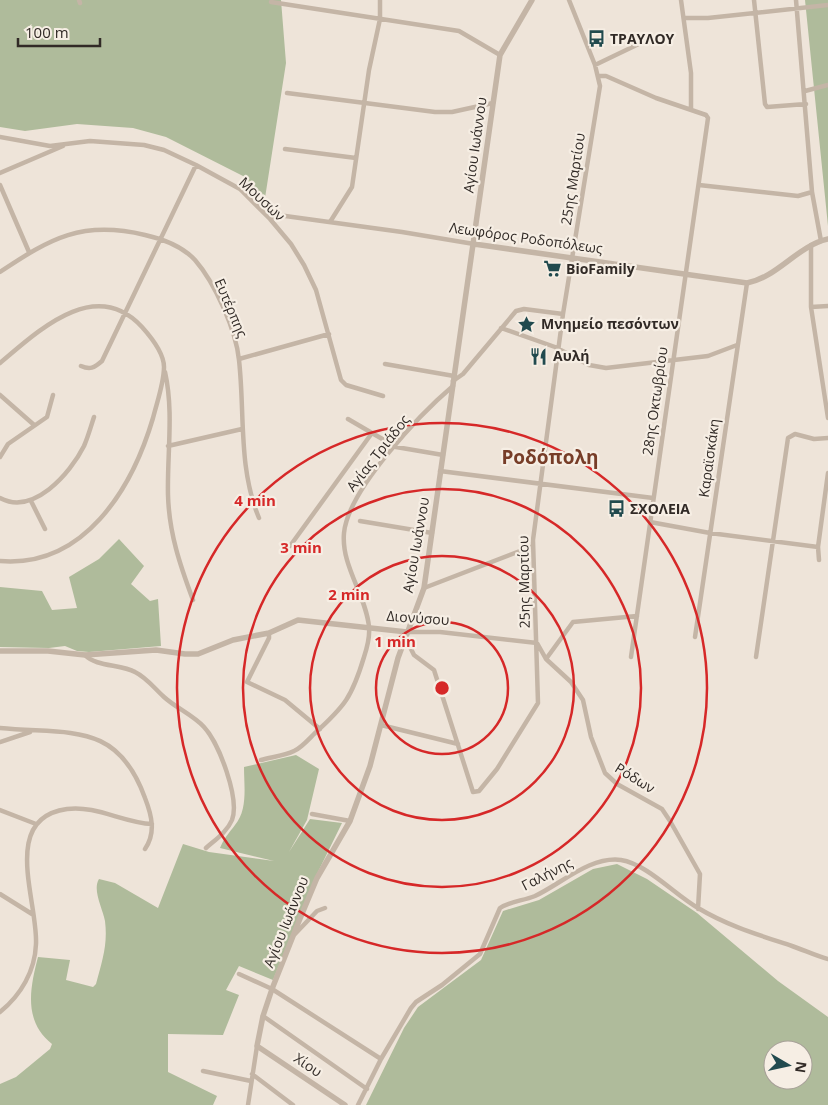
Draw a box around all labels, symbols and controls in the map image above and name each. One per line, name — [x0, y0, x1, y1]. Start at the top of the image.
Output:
scale bar — [18, 15, 100, 47]
text: 100 m — [25, 22, 69, 42]
bus stop icon: ΤΡΑΥΛΟΥ — [586, 29, 606, 49]
place label: ΤΡΑΥΛΟΥ — [610, 29, 675, 48]
street label: Αγίου Ιωάννου — [458, 96, 491, 194]
street label: 25ης Μαρτίου — [556, 132, 589, 226]
street label: Μουσών — [235, 172, 289, 225]
street label: Λεωφόρος Ροδοπόλεως — [448, 217, 604, 258]
supermarket icon: BioFamily — [542, 259, 562, 279]
place label: BioFamily — [566, 259, 635, 278]
street label: Ευτέρπης — [211, 275, 253, 341]
place icon: Μνημείο πεσόντων — [517, 314, 537, 334]
place label: Μνημείο πεσόντων — [541, 314, 679, 333]
street label: 28ης Οκτωβρίου — [637, 345, 672, 457]
restaurant icon: Αυλή — [529, 346, 549, 366]
place label: Αυλή — [553, 346, 590, 365]
street label: Αγίας Τριάδος — [342, 410, 414, 495]
street label: Καραϊσκάκη — [694, 417, 723, 498]
district label: Ροδόπολη — [501, 444, 599, 470]
text: 4 min — [234, 490, 276, 510]
street label: Αγίου Ιωάννου — [398, 496, 433, 594]
bus stop icon: ΣΧΟΛΕΙΑ — [606, 499, 626, 519]
place label: ΣΧΟΛΕΙΑ — [630, 499, 690, 518]
street label: 25ης Μαρτίου — [513, 535, 534, 629]
text: 3 min — [280, 537, 322, 557]
text: 2 min — [328, 584, 370, 604]
street label: Διονύσου — [386, 606, 450, 629]
text: 1 min — [374, 631, 416, 651]
centre of rings — [433, 679, 451, 697]
street label: Ρόδων — [612, 758, 659, 797]
street label: Γαλήνης — [518, 853, 576, 894]
street label: Αγίου Ιωάννου — [259, 873, 312, 970]
north arrow — [763, 1040, 813, 1090]
street label: Χίου — [291, 1048, 326, 1081]
text: N — [791, 1060, 812, 1074]

